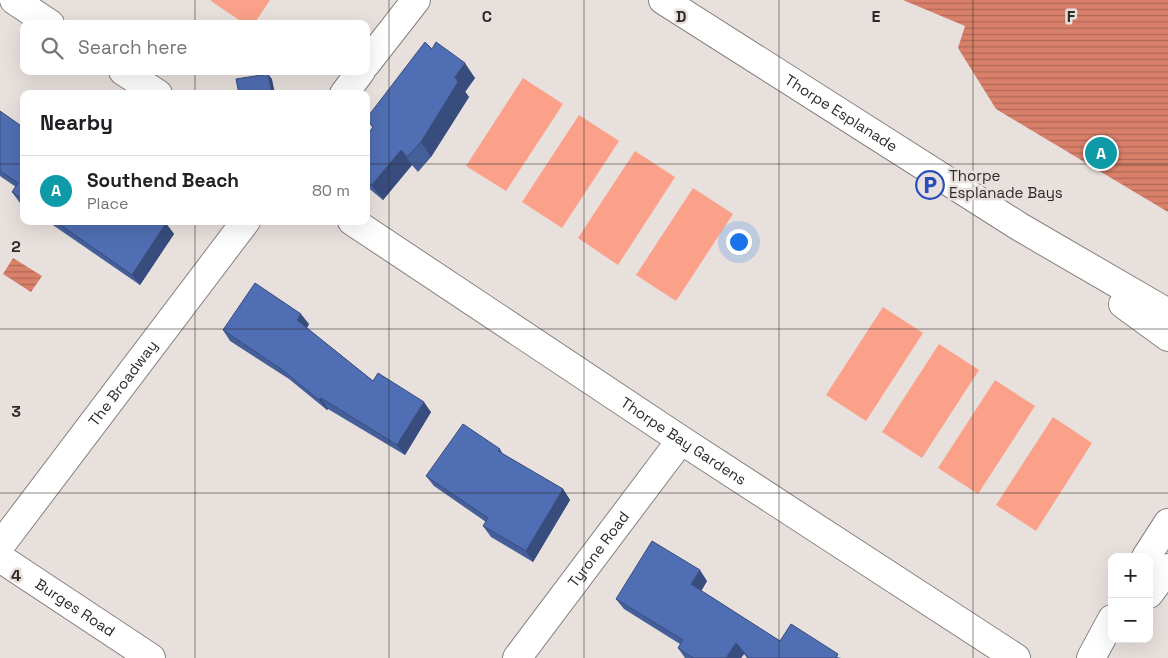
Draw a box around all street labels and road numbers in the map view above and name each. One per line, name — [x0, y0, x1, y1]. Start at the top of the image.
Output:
street label: Thorpe Esplanade — [781, 70, 901, 156]
street label: The Broadway — [84, 336, 161, 430]
street label: Thorpe Bay Gardens — [617, 393, 750, 489]
street label: Tyrone Road — [564, 507, 633, 591]
street label: Burges Road — [32, 574, 119, 640]

